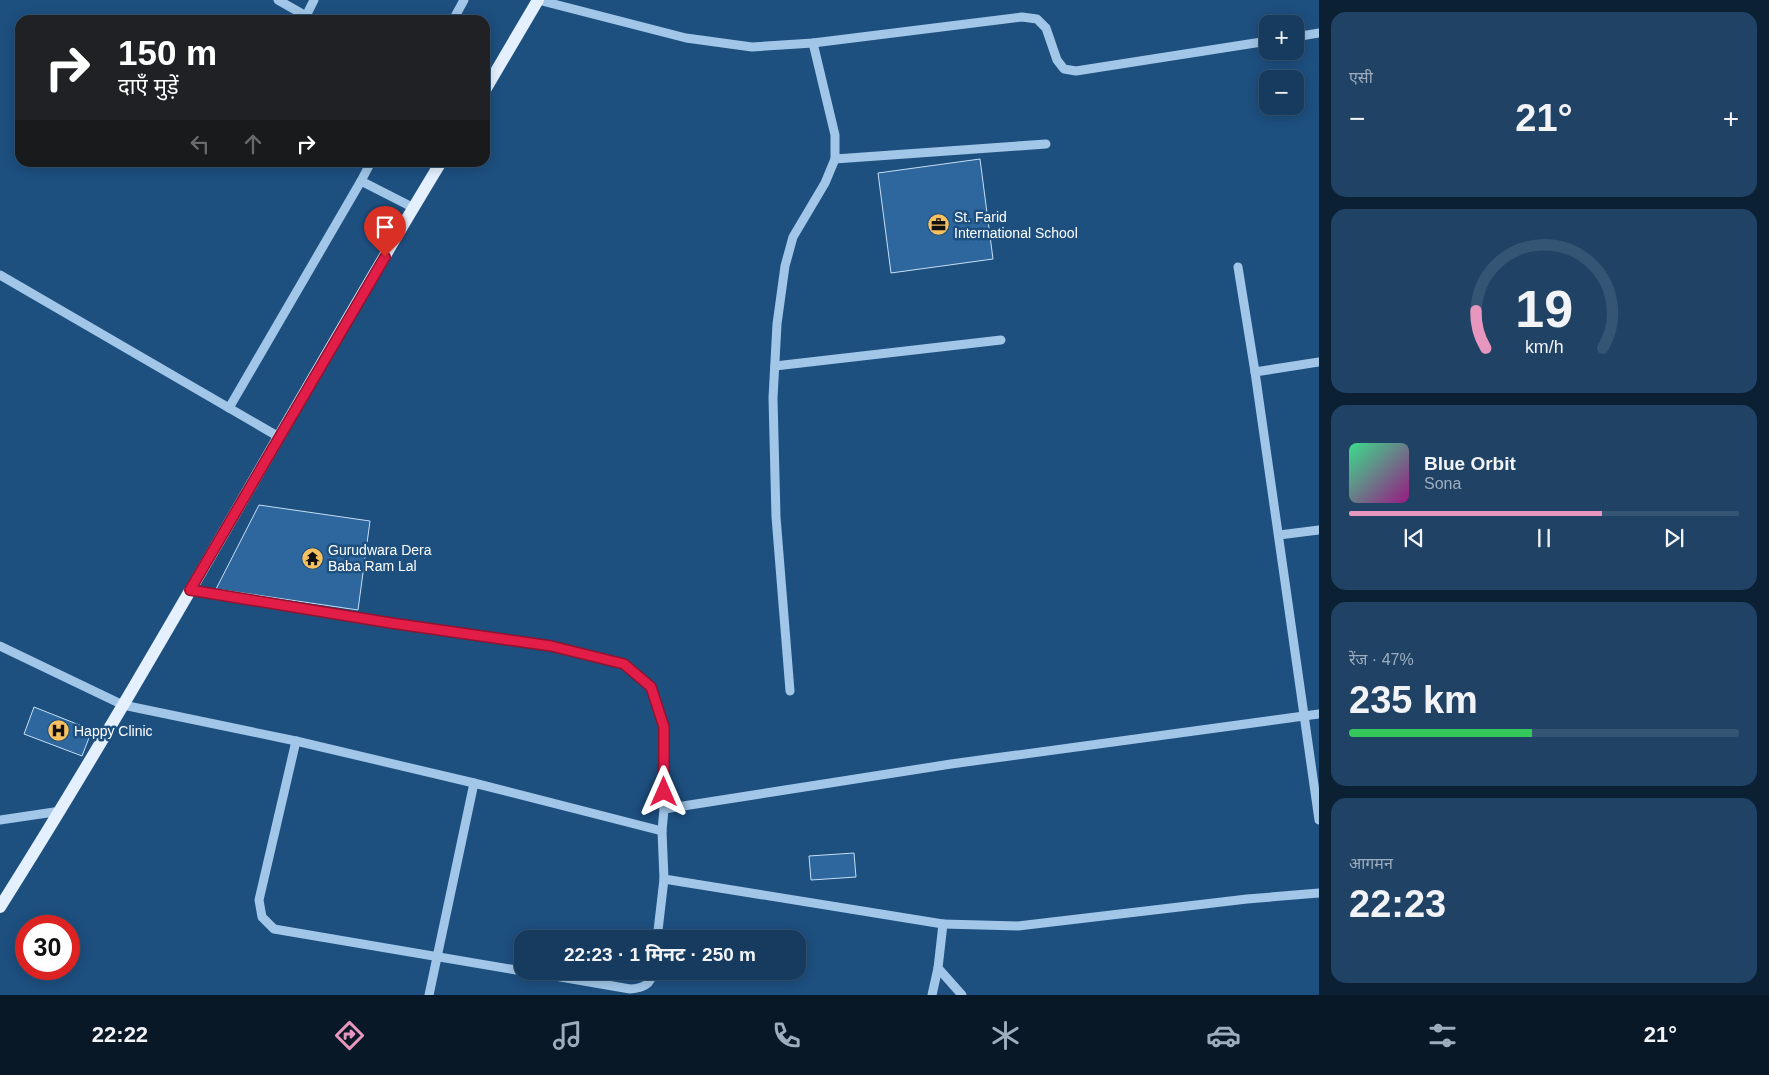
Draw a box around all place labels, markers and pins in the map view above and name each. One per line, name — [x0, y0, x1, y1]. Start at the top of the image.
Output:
pin — [364, 206, 406, 257]
place label: St. Farid International School — [954, 209, 1078, 241]
office icon: St. Farid International School — [926, 213, 950, 237]
place label: Gurudwara Dera Baba Ram Lal — [328, 542, 432, 574]
temple icon: Gurudwara Dera Baba Ram Lal — [300, 546, 324, 570]
hospital icon: Happy Clinic — [46, 719, 70, 743]
place label: Happy Clinic — [74, 723, 153, 739]

